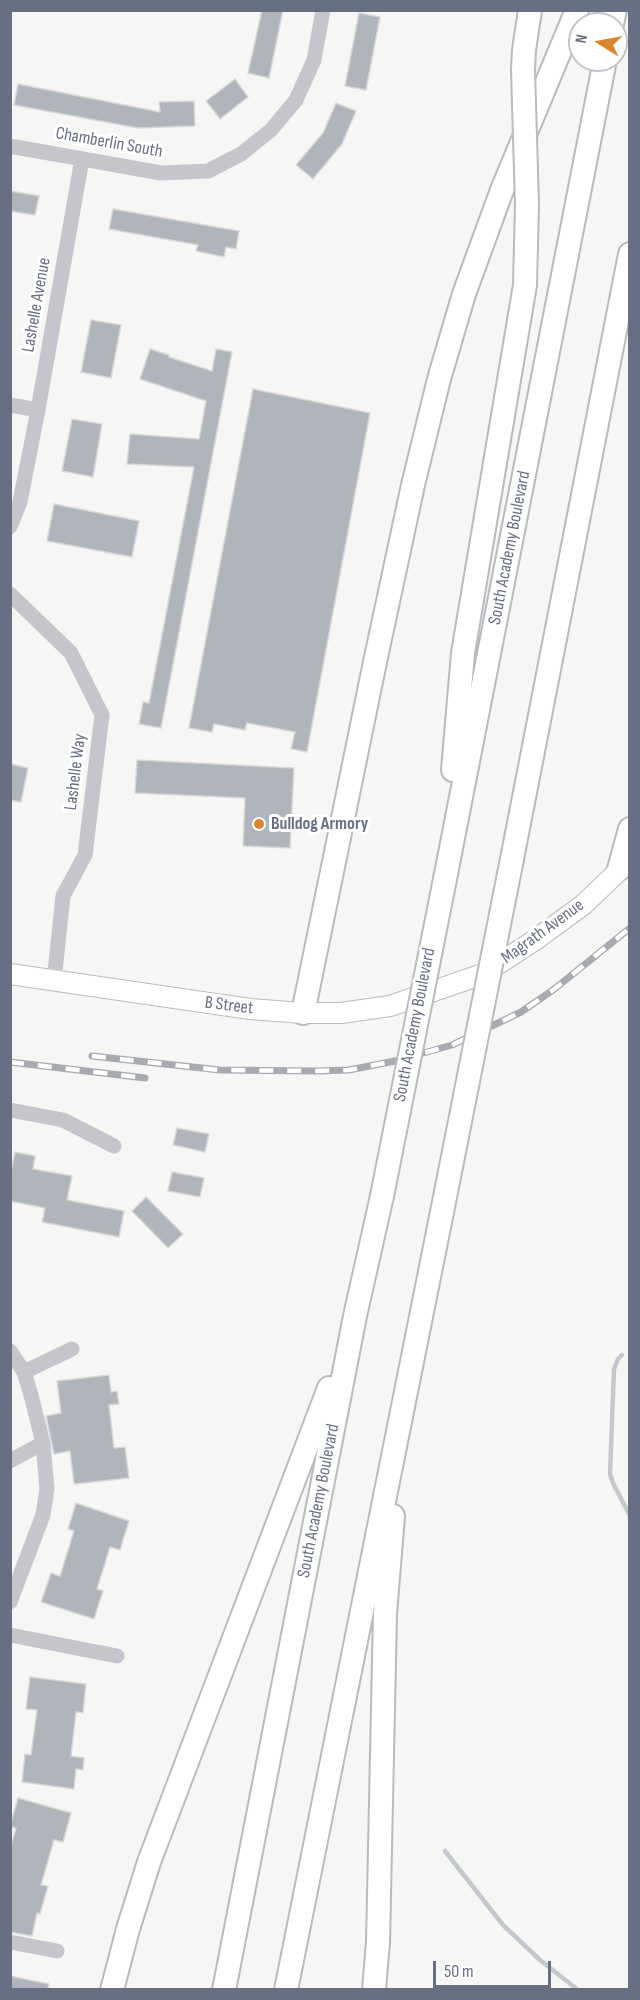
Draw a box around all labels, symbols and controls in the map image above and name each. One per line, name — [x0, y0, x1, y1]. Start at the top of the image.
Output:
north arrow — [568, 12, 628, 72]
text: N — [572, 33, 592, 45]
street label: Chamberlin South — [54, 123, 164, 163]
street label: Lashelle Avenue — [18, 256, 56, 354]
street label: South Academy Boulevard — [485, 469, 535, 627]
street label: Lashelle Way — [61, 733, 91, 811]
place label: Bulldog Armory — [271, 813, 368, 835]
marker: Bulldog Armory — [252, 817, 266, 831]
street label: Magrath Avenue — [498, 895, 588, 969]
street label: South Academy Boulevard — [390, 946, 440, 1104]
street label: B Street — [203, 992, 255, 1020]
street label: South Academy Boulevard — [294, 1422, 344, 1580]
scale bar — [436, 1949, 554, 1987]
text: 50 m — [444, 1961, 474, 1982]

